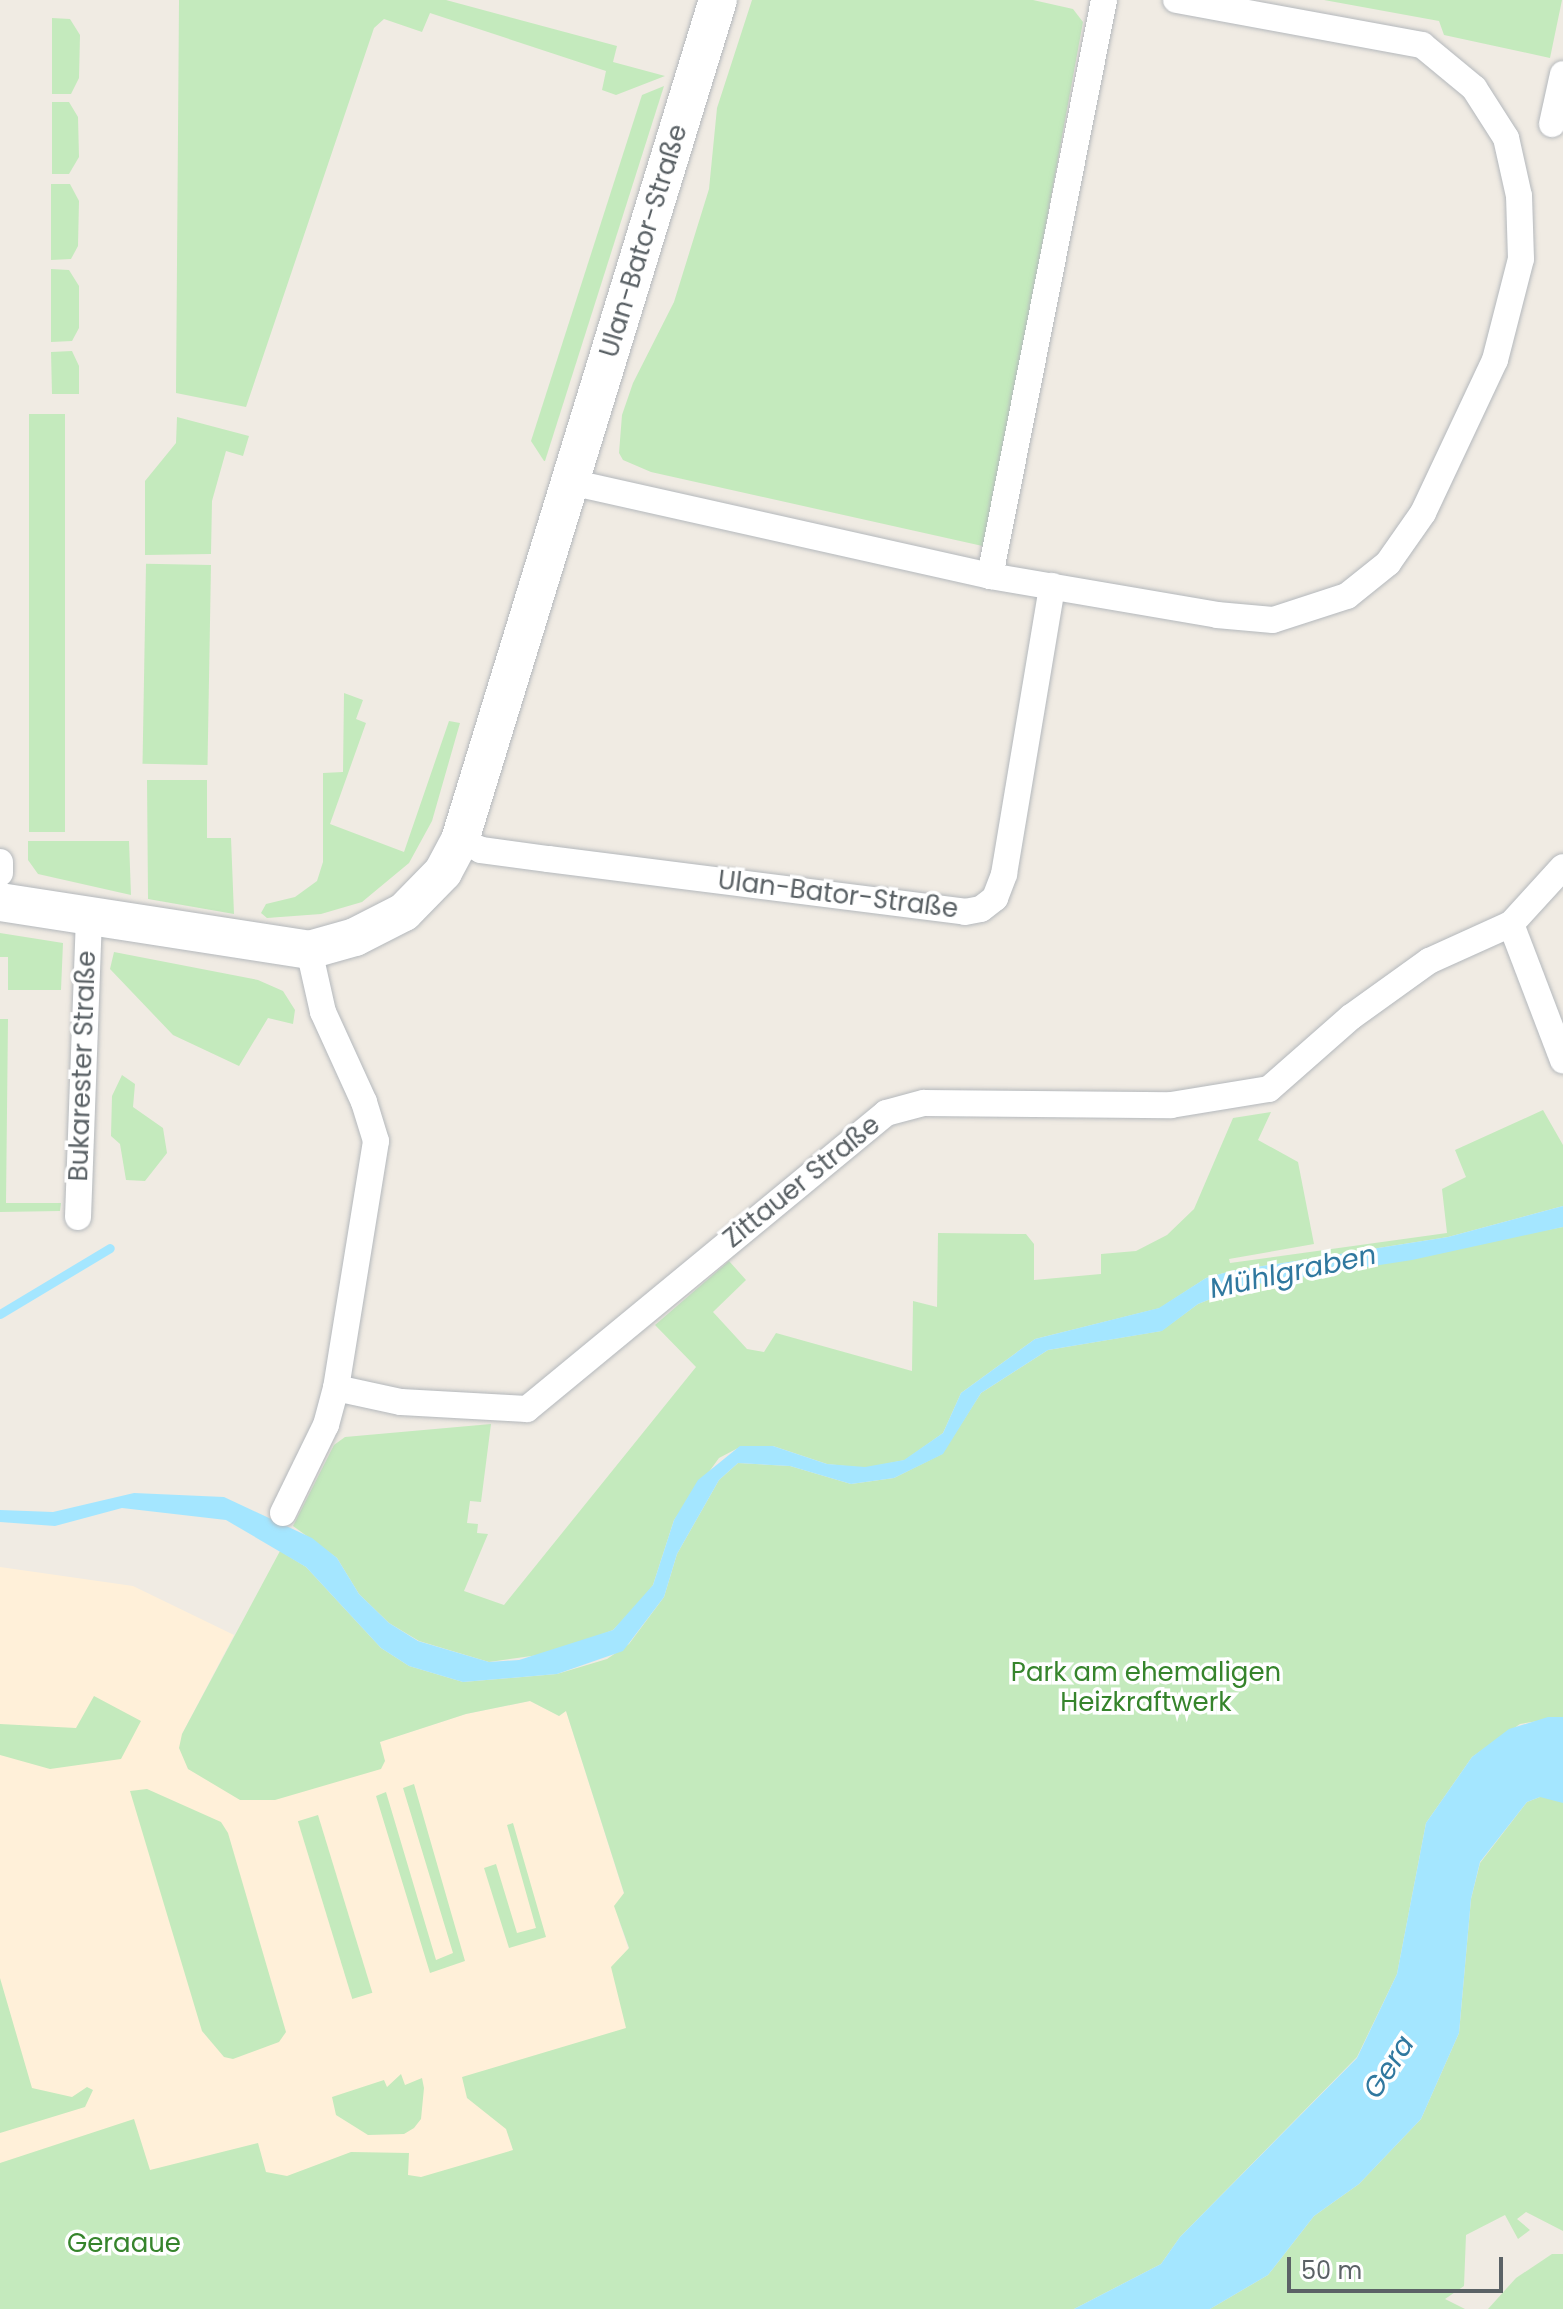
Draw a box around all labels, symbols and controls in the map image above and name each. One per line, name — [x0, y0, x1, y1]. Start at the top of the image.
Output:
street label: Ulan-Bator-Straße — [594, 121, 694, 361]
street label: Ulan-Bator-Straße — [716, 865, 960, 925]
street label: Bukarester Straße — [63, 950, 103, 1182]
street label: Zittauer Straße — [718, 1109, 886, 1255]
water label: Mühlgraben — [1207, 1238, 1379, 1306]
park label: Park am ehemaligen Heizkraftwerk — [1011, 1657, 1281, 1718]
water label: Gera — [1356, 2029, 1422, 2105]
park label: Geraaue — [67, 2228, 181, 2260]
scale bar — [1291, 2241, 1507, 2291]
text: 50 m — [1301, 2254, 1362, 2287]

